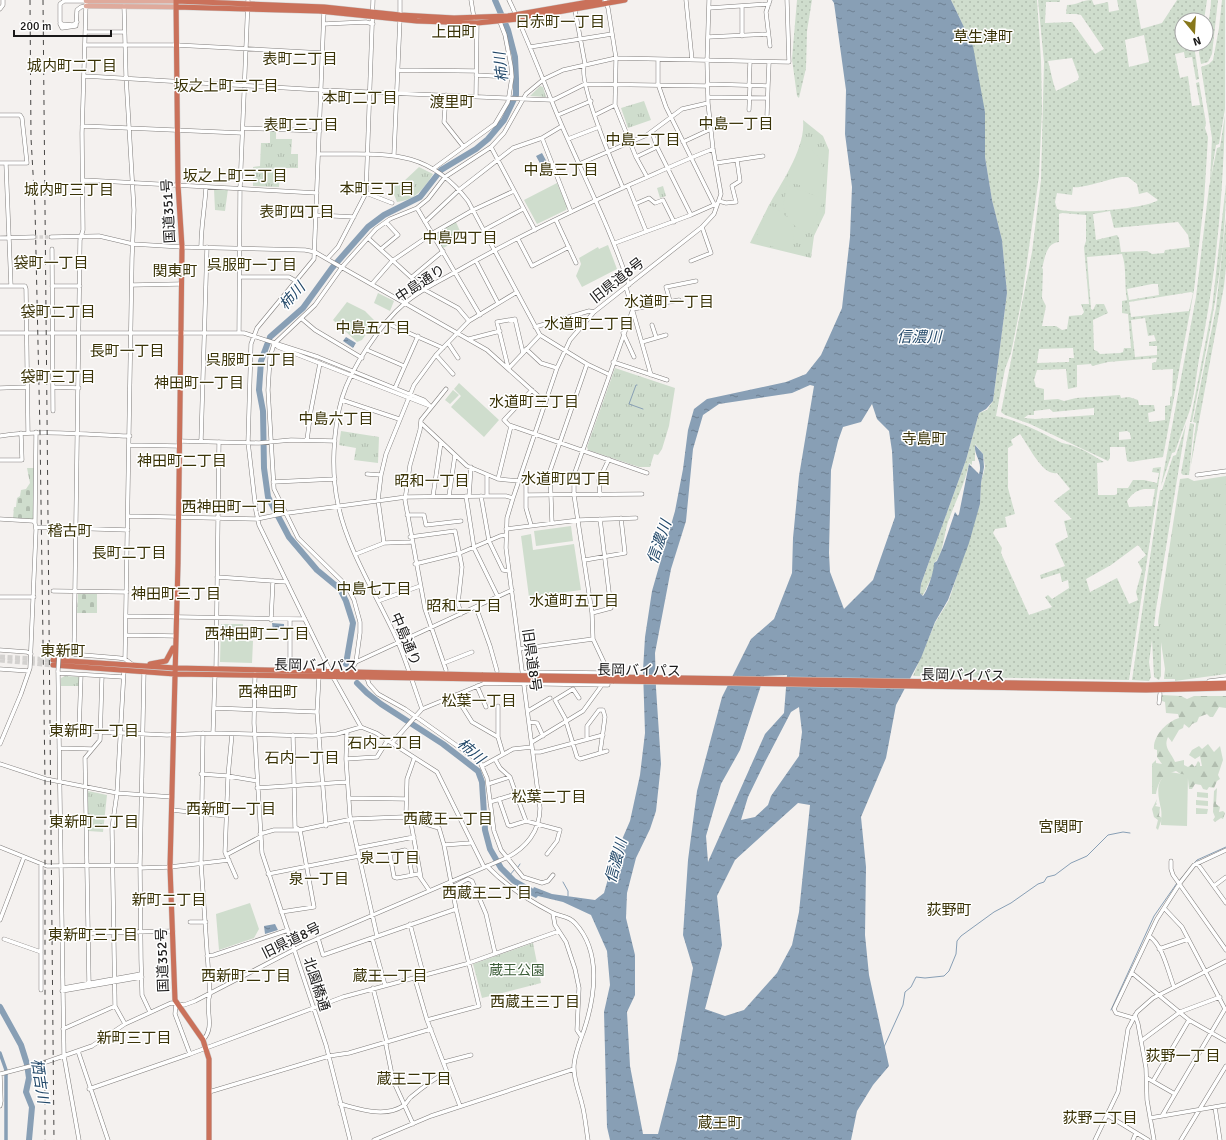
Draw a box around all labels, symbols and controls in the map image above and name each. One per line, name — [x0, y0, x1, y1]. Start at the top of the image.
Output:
scale bar — [14, 12, 111, 38]
north arrow — [1174, 12, 1214, 52]
district label: 日赤町一丁目 — [515, 13, 605, 31]
text: 200 m — [20, 19, 52, 34]
district label: 上田町 — [431, 23, 477, 41]
district label: 草生津町 — [953, 28, 1013, 46]
text: N — [1191, 34, 1203, 48]
water label: 柿川 — [490, 49, 512, 83]
district label: 表町二丁目 — [262, 50, 338, 68]
district label: 城内町二丁目 — [27, 57, 117, 75]
district label: 坂之上町二丁目 — [173, 77, 279, 95]
district label: 本町二丁目 — [322, 89, 398, 107]
district label: 渡里町 — [429, 93, 475, 111]
district label: 中島一丁目 — [698, 115, 774, 133]
district label: 表町三丁目 — [263, 116, 339, 134]
district label: 中島二丁目 — [605, 131, 681, 149]
district label: 中島三丁目 — [523, 161, 599, 179]
district label: 坂之上町三丁目 — [182, 167, 288, 185]
street label: 国道351号 — [158, 178, 179, 244]
district label: 本町三丁目 — [339, 180, 415, 198]
district label: 城内町三丁目 — [24, 181, 114, 199]
district label: 表町四丁目 — [259, 203, 335, 221]
district label: 中島四丁目 — [422, 229, 498, 247]
district label: 袋町一丁目 — [13, 254, 89, 272]
street label: 旧県道8号 — [587, 254, 648, 307]
district label: 呉服町一丁目 — [207, 256, 297, 274]
street label: 中島通り — [392, 261, 448, 306]
district label: 関東町 — [152, 262, 198, 280]
water label: 柿川 — [275, 277, 310, 313]
district label: 水道町一丁目 — [624, 293, 714, 311]
district label: 袋町二丁目 — [20, 303, 96, 321]
district label: 水道町二丁目 — [544, 315, 634, 333]
district label: 中島五丁目 — [335, 319, 411, 337]
water label: 信濃川 — [896, 328, 943, 346]
district label: 長町一丁目 — [89, 342, 165, 360]
district label: 呉服町二丁目 — [206, 351, 296, 369]
district label: 袋町三丁目 — [20, 368, 96, 386]
district label: 神田町一丁目 — [154, 374, 244, 392]
district label: 水道町三丁目 — [489, 393, 579, 411]
district label: 中島六丁目 — [298, 410, 374, 428]
district label: 寺島町 — [901, 430, 947, 448]
district label: 神田町二丁目 — [137, 452, 227, 470]
district label: 水道町四丁目 — [521, 470, 611, 488]
district label: 昭和一丁目 — [394, 472, 470, 490]
district label: 西神田町一丁目 — [181, 498, 287, 516]
water label: 信濃川 — [643, 516, 675, 566]
district label: 稽古町 — [47, 522, 93, 540]
district label: 長町二丁目 — [91, 544, 167, 562]
district label: 中島七丁目 — [336, 580, 412, 598]
district label: 神田町三丁目 — [131, 585, 221, 603]
district label: 水道町五丁目 — [529, 592, 619, 610]
district label: 昭和二丁目 — [426, 597, 502, 615]
street label: 中島通り — [387, 610, 424, 668]
district label: 西神田町二丁目 — [204, 625, 310, 643]
street label: 旧県道8号 — [519, 627, 544, 693]
district label: 東新町 — [40, 642, 86, 660]
street label: 長岡バイパス — [274, 656, 358, 675]
street label: 長岡バイパス — [597, 661, 681, 680]
street label: 長岡バイパス — [921, 666, 1005, 685]
district label: 西神田町 — [238, 683, 298, 701]
district label: 松葉一丁目 — [441, 692, 517, 710]
district label: 東新町一丁目 — [49, 722, 139, 740]
district label: 石内二丁目 — [347, 734, 423, 752]
water label: 柿川 — [454, 734, 490, 769]
district label: 石内一丁目 — [264, 749, 340, 767]
district label: 松葉二丁目 — [511, 788, 587, 806]
district label: 西新町一丁目 — [186, 800, 276, 818]
district label: 西蔵王一丁目 — [403, 810, 493, 828]
district label: 東新町二丁目 — [49, 813, 139, 831]
district label: 宮関町 — [1038, 818, 1084, 836]
water label: 信濃川 — [601, 835, 631, 885]
district label: 泉二丁目 — [360, 849, 420, 867]
district label: 泉一丁目 — [289, 870, 349, 888]
district label: 西蔵王二丁目 — [442, 884, 532, 902]
district label: 新町二丁目 — [131, 891, 207, 909]
district label: 荻野町 — [926, 901, 972, 919]
street label: 旧県道8号 — [259, 919, 324, 962]
district label: 東新町三丁目 — [48, 926, 138, 944]
street label: 国道352号 — [153, 927, 172, 993]
street label: 北園橋通 — [300, 955, 333, 1013]
park label: 蔵王公園 — [489, 962, 545, 979]
district label: 西新町二丁目 — [201, 967, 291, 985]
district label: 蔵王一丁目 — [352, 967, 428, 985]
district label: 西蔵王三丁目 — [490, 993, 580, 1011]
district label: 新町三丁目 — [96, 1029, 172, 1047]
district label: 荻野一丁目 — [1145, 1047, 1221, 1065]
water label: 栖吉川 — [28, 1057, 53, 1107]
district label: 蔵王二丁目 — [376, 1070, 452, 1088]
district label: 荻野二丁目 — [1062, 1109, 1138, 1127]
district label: 蔵王町 — [697, 1114, 743, 1132]

